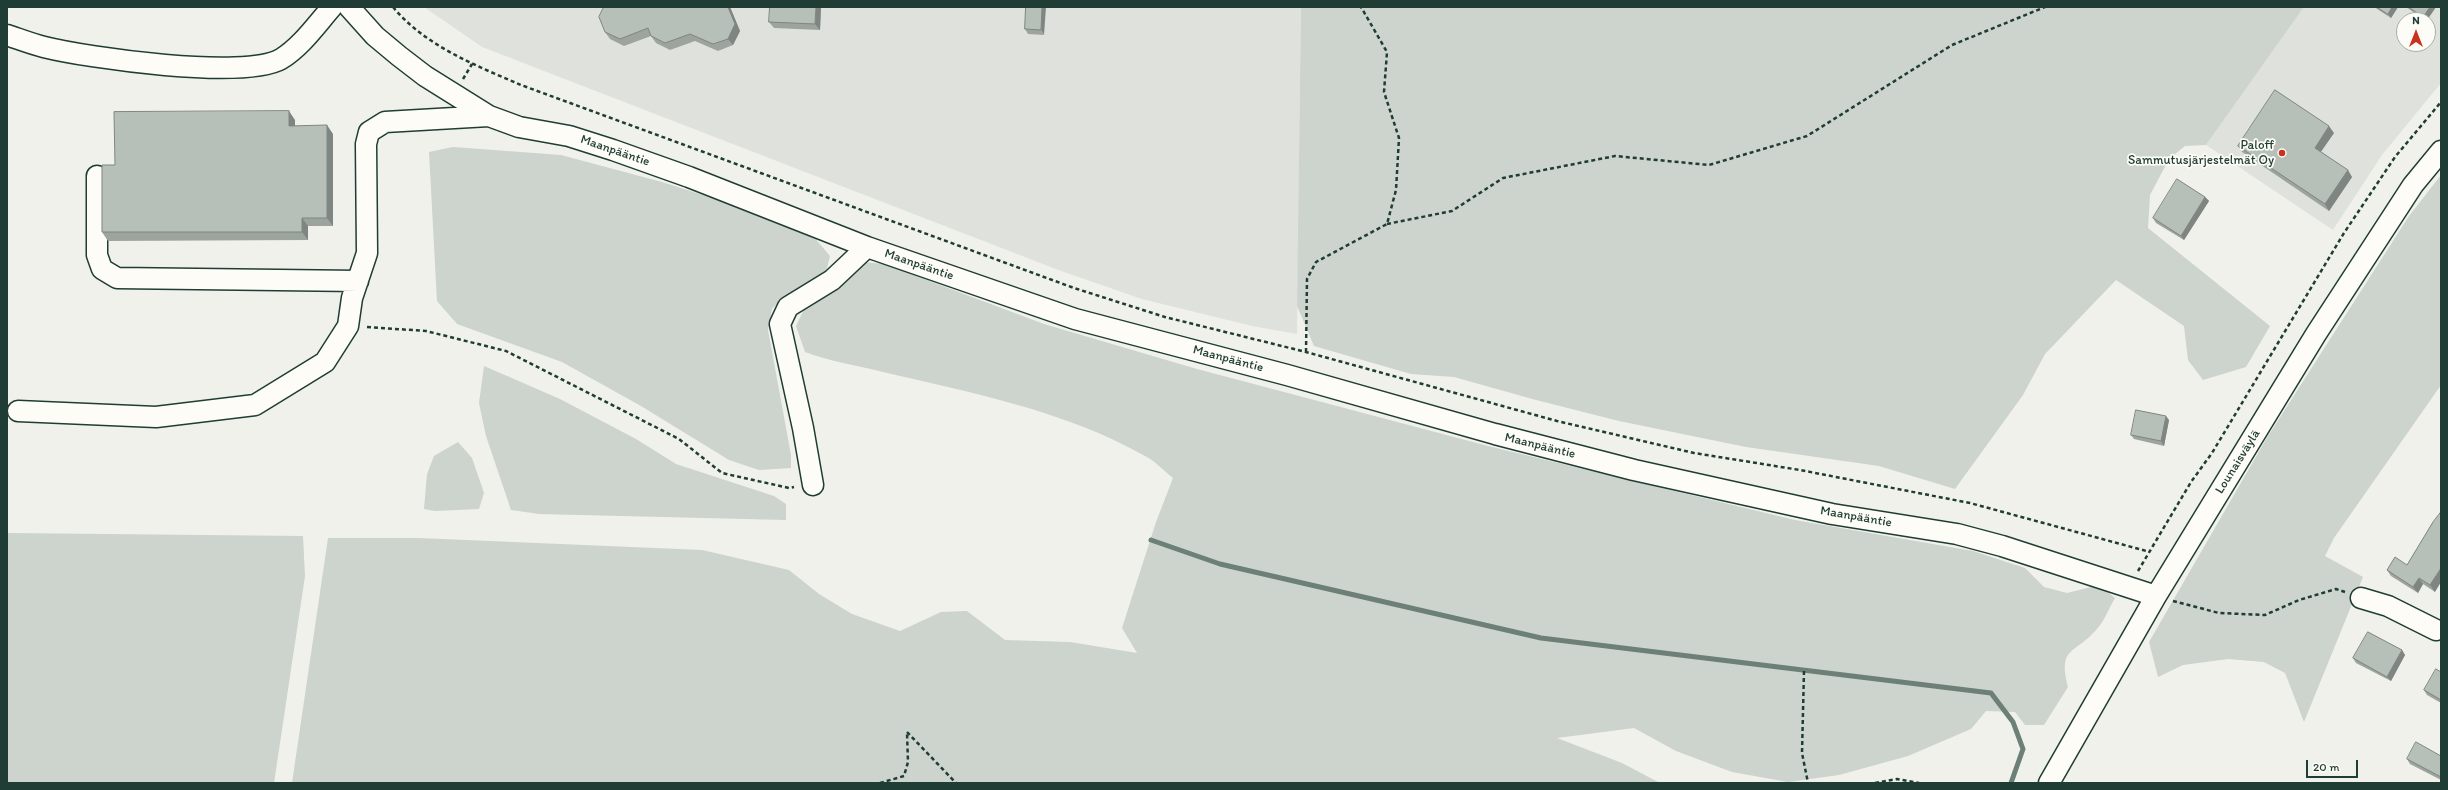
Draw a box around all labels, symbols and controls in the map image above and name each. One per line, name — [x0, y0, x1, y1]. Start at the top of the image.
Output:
north arrow — [2396, 12, 2436, 52]
text: N — [2412, 14, 2420, 27]
street label: Maanpääntie — [578, 132, 652, 170]
place label: Paloff Sammutusjärjestelmät Oy — [2128, 138, 2274, 169]
marker: Paloff Sammutusjärjestelmät Oy — [2277, 148, 2287, 158]
street label: Maanpääntie — [882, 246, 956, 284]
street label: Maanpääntie — [1191, 342, 1265, 376]
street label: Lounaisväylä — [2212, 427, 2264, 497]
street label: Maanpääntie — [1503, 430, 1577, 462]
street label: Maanpääntie — [1819, 503, 1893, 531]
scale bar — [2308, 752, 2360, 778]
text: 20 m — [2313, 760, 2340, 774]

